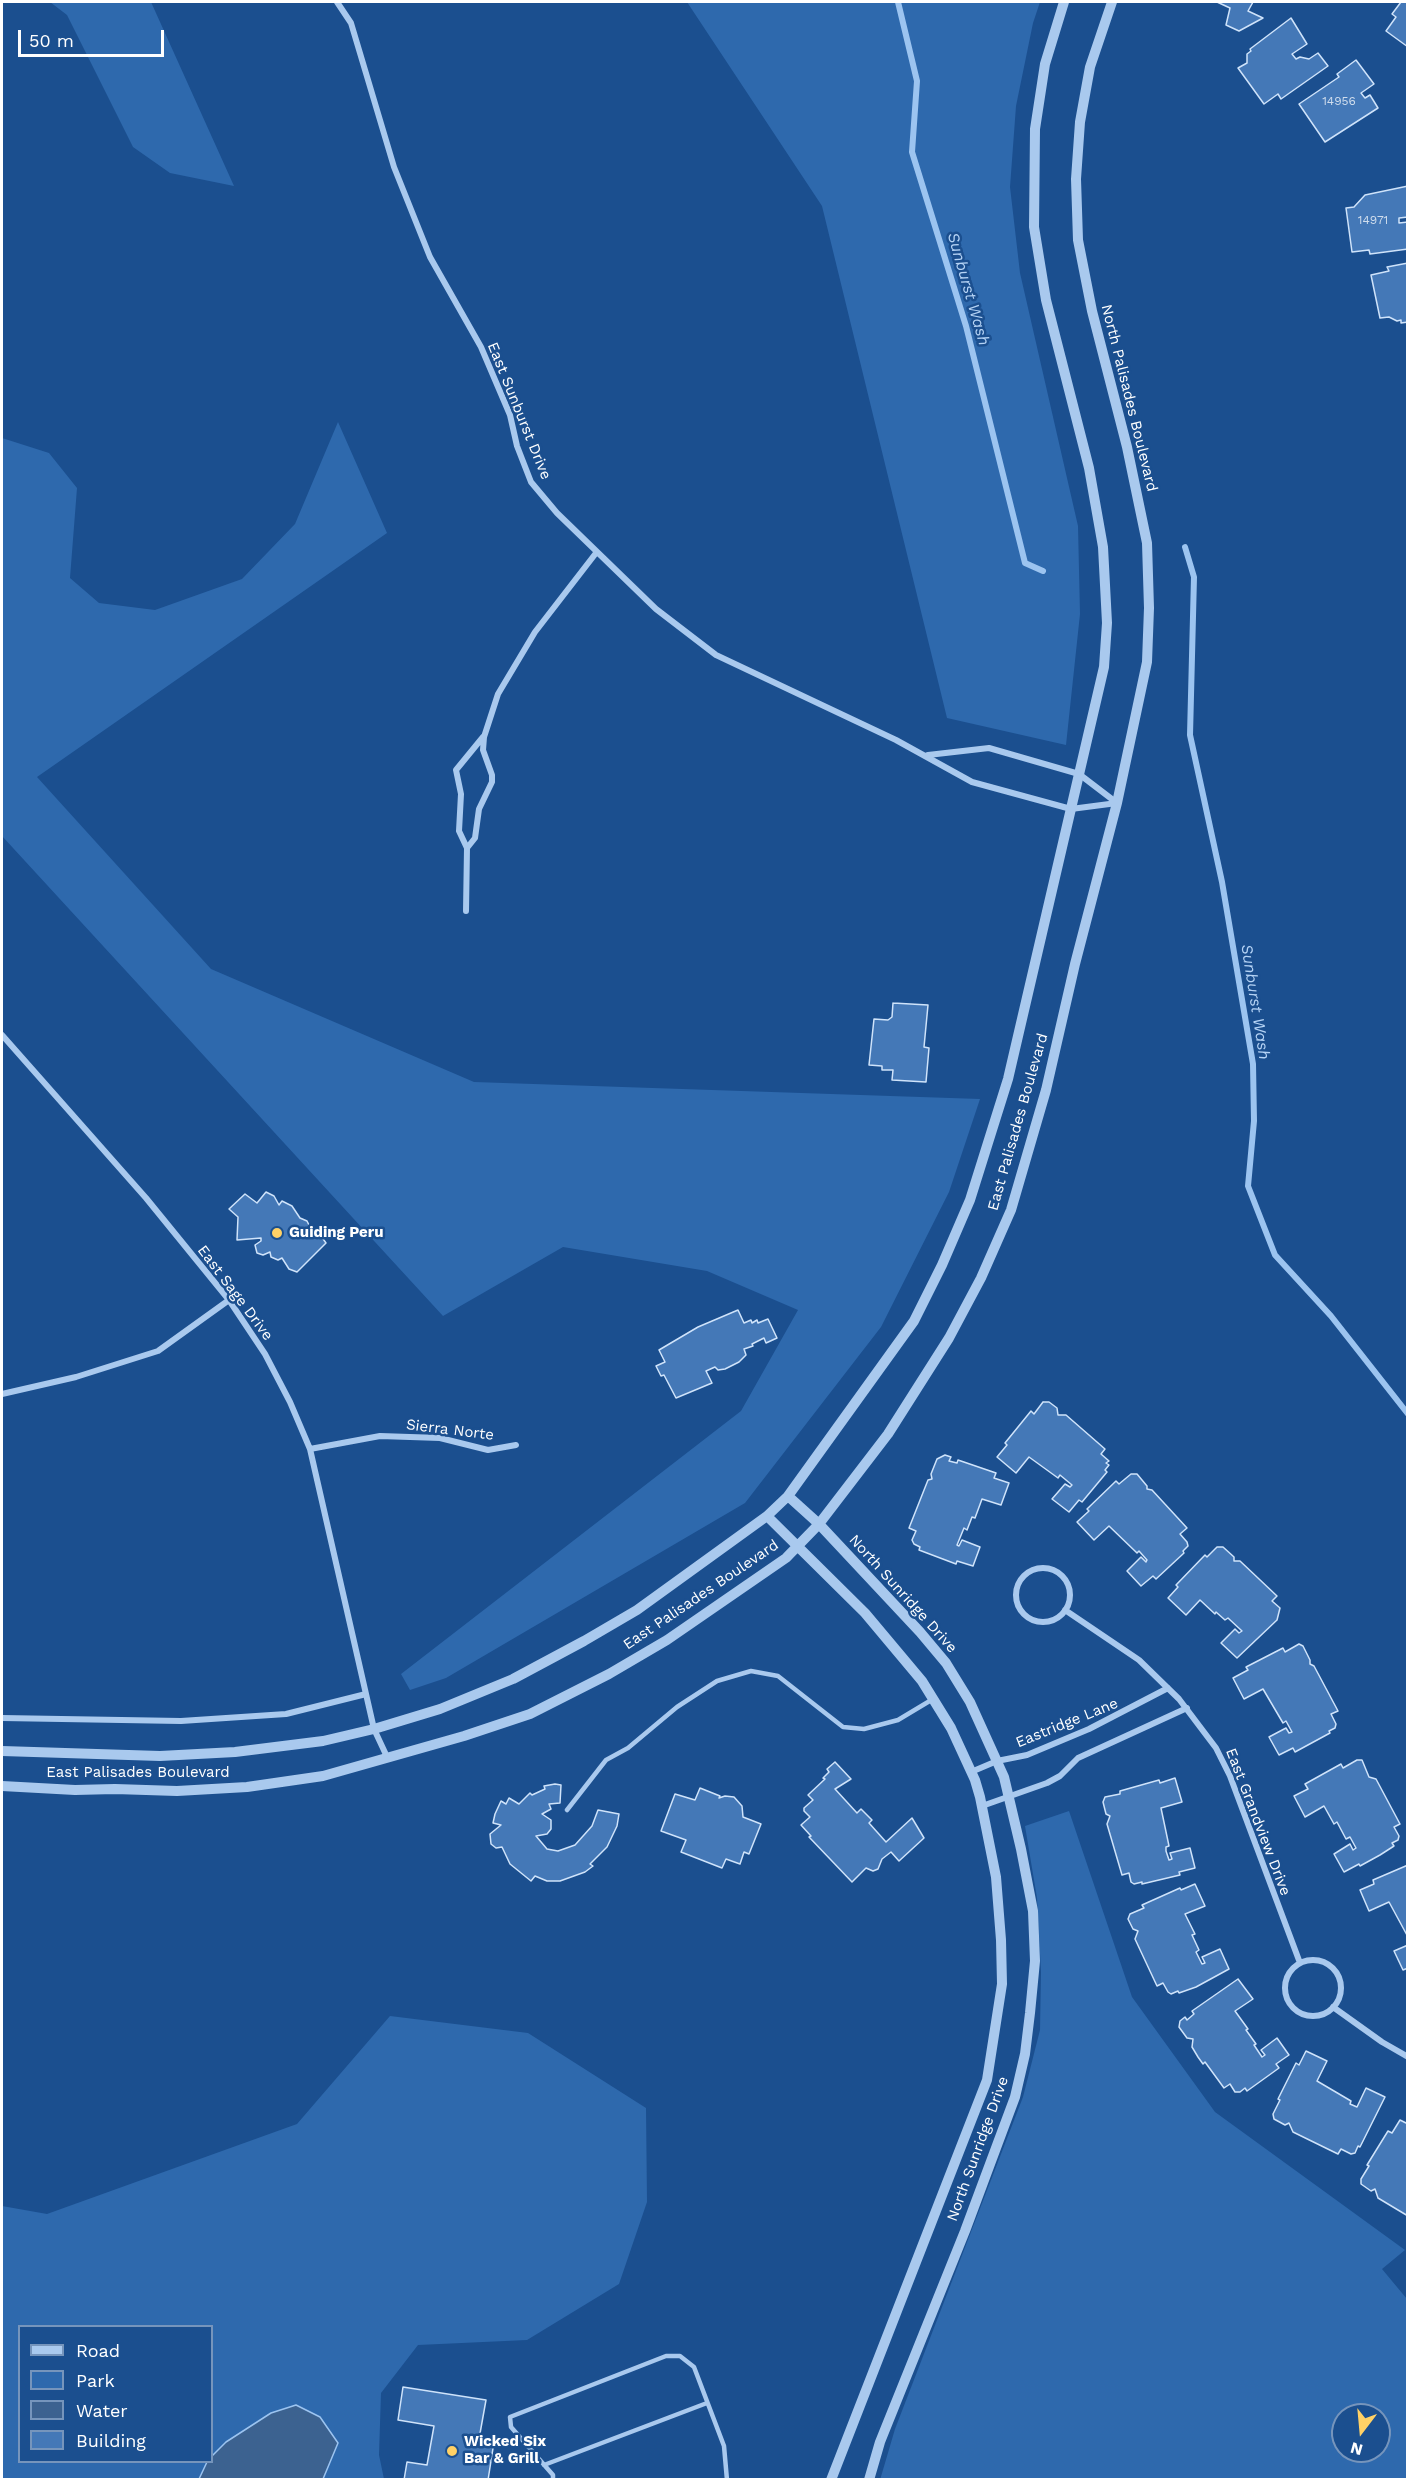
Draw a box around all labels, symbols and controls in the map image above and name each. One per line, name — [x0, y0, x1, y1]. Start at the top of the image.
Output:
scale bar — [21, 18, 166, 56]
text: 50 m — [29, 30, 74, 51]
house number: 14956 — [1322, 94, 1356, 108]
house number: 14971 — [1358, 213, 1388, 227]
water label: Sunburst Wash — [943, 230, 993, 348]
street label: North Palisades Boulevard — [1097, 302, 1161, 494]
street label: East Sunburst Drive — [483, 340, 555, 482]
water label: Sunburst Wash — [1236, 943, 1274, 1061]
street label: East Palisades Boulevard — [984, 1031, 1052, 1213]
place label: Guiding Peru — [289, 1224, 383, 1242]
marker: Guiding Peru — [270, 1226, 284, 1240]
street label: East Sage Drive — [193, 1242, 277, 1344]
street label: Sierra Norte — [405, 1416, 495, 1444]
street label: North Sunridge Drive — [845, 1531, 961, 1657]
street label: East Palisades Boulevard — [620, 1536, 782, 1654]
street label: Eastridge Lane — [1013, 1694, 1121, 1752]
street label: East Grandview Drive — [1222, 1746, 1294, 1898]
street label: East Palisades Boulevard — [46, 1764, 230, 1782]
street label: North Sunridge Drive — [943, 2074, 1013, 2224]
legend — [18, 2325, 213, 2463]
text: Road — [76, 2340, 120, 2361]
text: Park — [76, 2370, 115, 2391]
text: Water — [76, 2400, 128, 2421]
north arrow — [1331, 2403, 1391, 2463]
text: Building — [76, 2430, 146, 2451]
place label: Wicked Six Bar & Grill — [464, 2433, 546, 2468]
text: N — [1348, 2438, 1365, 2460]
marker: Wicked Six Bar & Grill — [445, 2444, 459, 2458]

